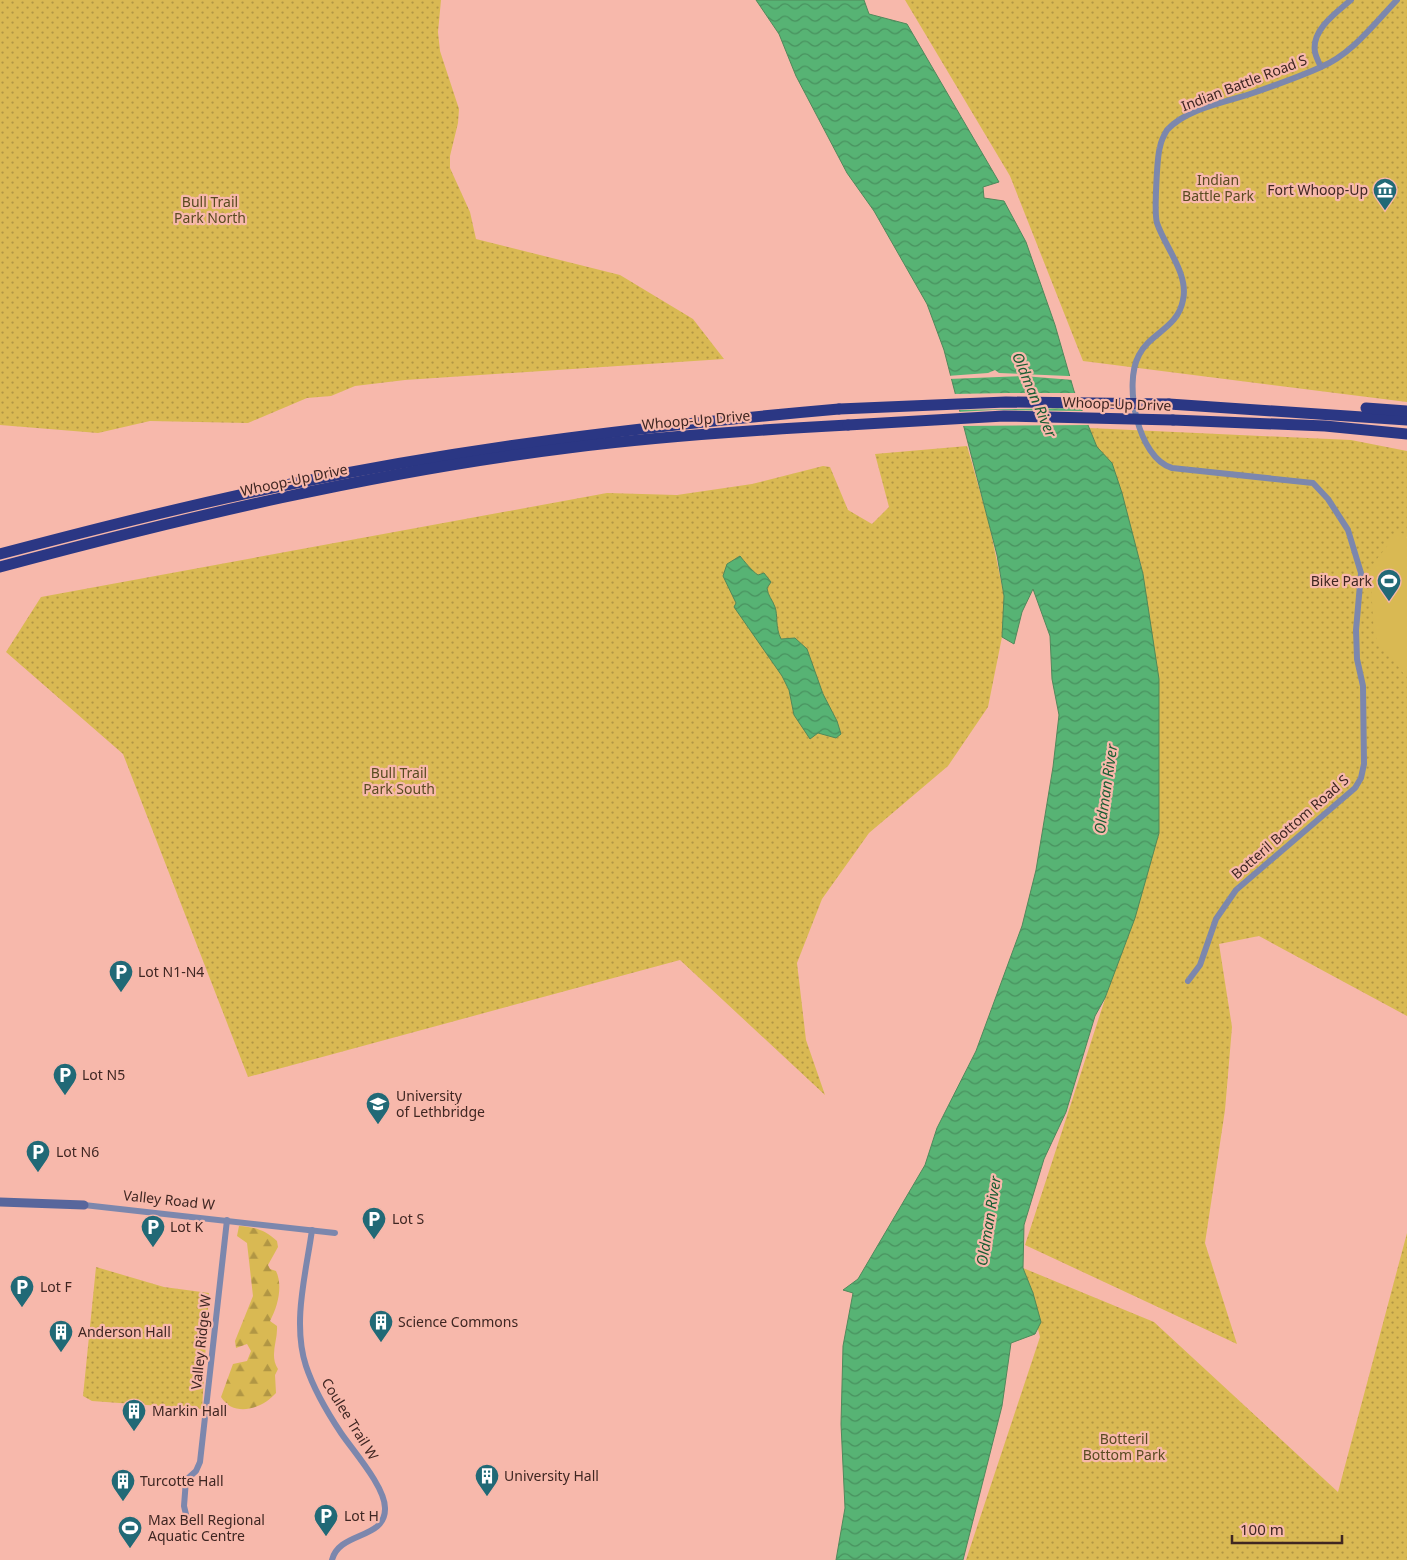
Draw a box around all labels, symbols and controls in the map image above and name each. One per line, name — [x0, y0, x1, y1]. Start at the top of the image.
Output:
street label: Indian Battle Road S — [1178, 50, 1310, 115]
park label: Indian Battle Park — [1182, 170, 1254, 205]
museum icon: Fort Whoop-Up — [1372, 177, 1398, 211]
place label: Fort Whoop-Up — [1267, 180, 1368, 199]
park label: Bull Trail Park North — [174, 192, 246, 227]
water label: Oldman River — [1008, 349, 1062, 441]
street label: Whoop-Up Drive — [1062, 392, 1172, 415]
street label: Whoop-Up Drive — [641, 405, 751, 434]
street label: Whoop-Up Drive — [239, 459, 349, 500]
sports icon: Bike Park — [1376, 568, 1402, 602]
place label: Bike Park — [1311, 571, 1373, 590]
water label: Oldman River — [1089, 742, 1121, 835]
park label: Bull Trail Park South — [363, 763, 435, 798]
street label: Botteril Bottom Road S — [1227, 770, 1353, 883]
parking icon: Lot N1-N4 — [108, 959, 134, 993]
place label: Lot N1-N4 — [138, 962, 204, 981]
parking icon: Lot N5 — [52, 1062, 78, 1096]
place label: Lot N5 — [82, 1065, 125, 1084]
place label: University of Lethbridge — [396, 1086, 485, 1121]
school or university icon: University of Lethbridge — [365, 1091, 391, 1125]
parking icon: Lot N6 — [25, 1139, 51, 1173]
place label: Lot N6 — [56, 1142, 99, 1161]
water label: Oldman River — [971, 1174, 1005, 1267]
street label: Valley Road W — [122, 1185, 216, 1214]
parking icon: Lot S — [361, 1206, 387, 1240]
place label: Lot S — [392, 1209, 424, 1228]
parking icon: Lot K — [140, 1214, 166, 1248]
place label: Lot K — [170, 1217, 203, 1236]
parking icon: Lot F — [9, 1274, 35, 1308]
place label: Lot F — [40, 1277, 72, 1296]
street label: Valley Ridge W — [186, 1293, 215, 1391]
building icon: Science Commons — [368, 1309, 394, 1343]
place label: Science Commons — [398, 1312, 518, 1331]
building icon: Anderson Hall — [48, 1319, 74, 1353]
place label: Anderson Hall — [78, 1322, 171, 1341]
street label: Coulee Trail W — [318, 1374, 383, 1463]
building icon: Markin Hall — [121, 1398, 147, 1432]
place label: Markin Hall — [152, 1401, 227, 1420]
park label: Botteril Bottom Park — [1083, 1429, 1166, 1464]
building icon: University Hall — [474, 1463, 500, 1497]
place label: University Hall — [504, 1466, 599, 1485]
building icon: Turcotte Hall — [110, 1468, 136, 1502]
place label: Turcotte Hall — [140, 1471, 224, 1490]
parking icon: Lot H — [313, 1503, 339, 1537]
place label: Lot H — [344, 1506, 379, 1525]
place label: Max Bell Regional Aquatic Centre — [148, 1510, 265, 1545]
scale bar — [1232, 1512, 1342, 1544]
sports icon: Max Bell Regional Aquatic Centre — [117, 1515, 143, 1549]
text: 100 m — [1240, 1519, 1284, 1539]

